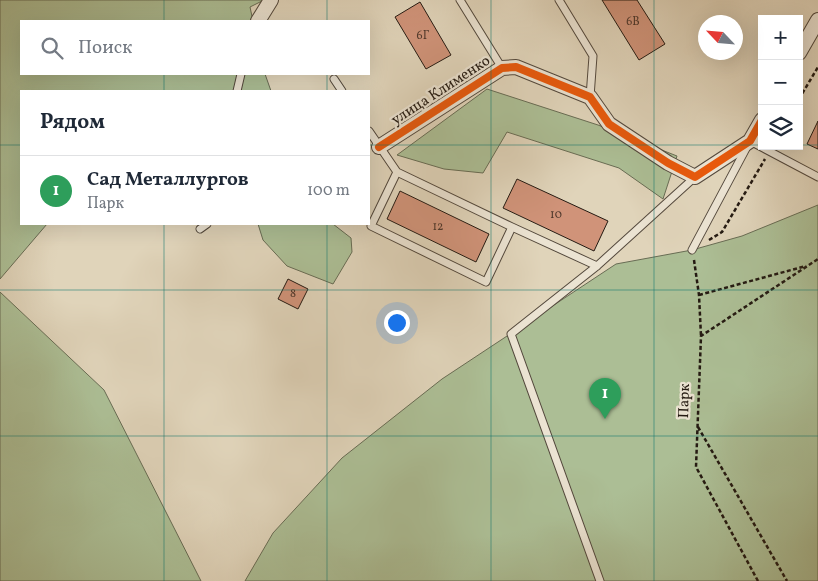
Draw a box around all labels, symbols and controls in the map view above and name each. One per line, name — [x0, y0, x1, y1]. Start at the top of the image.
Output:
house number: 6В — [626, 14, 640, 30]
north arrow — [698, 15, 743, 60]
map controls — [758, 15, 803, 150]
button: + — [758, 15, 803, 60]
search box — [20, 20, 370, 75]
house number: 6Г — [417, 28, 430, 44]
icon: search — [38, 34, 66, 62]
text: Поиск — [78, 35, 132, 61]
street label: улица Клименко — [387, 51, 495, 131]
button: − — [758, 60, 803, 105]
button: layers — [758, 105, 803, 150]
text: Рядом — [40, 108, 105, 137]
text: Сад Металлургов — [87, 167, 249, 193]
text: 1 — [53, 180, 59, 202]
text: 100 m — [307, 180, 350, 202]
text: Парк — [87, 193, 124, 215]
house number: 10 — [550, 207, 562, 223]
house number: 12 — [432, 219, 444, 235]
house number: 8 — [290, 286, 296, 302]
your location — [384, 310, 410, 336]
pin: 1 — [589, 378, 621, 419]
street label: Парк — [674, 383, 696, 419]

